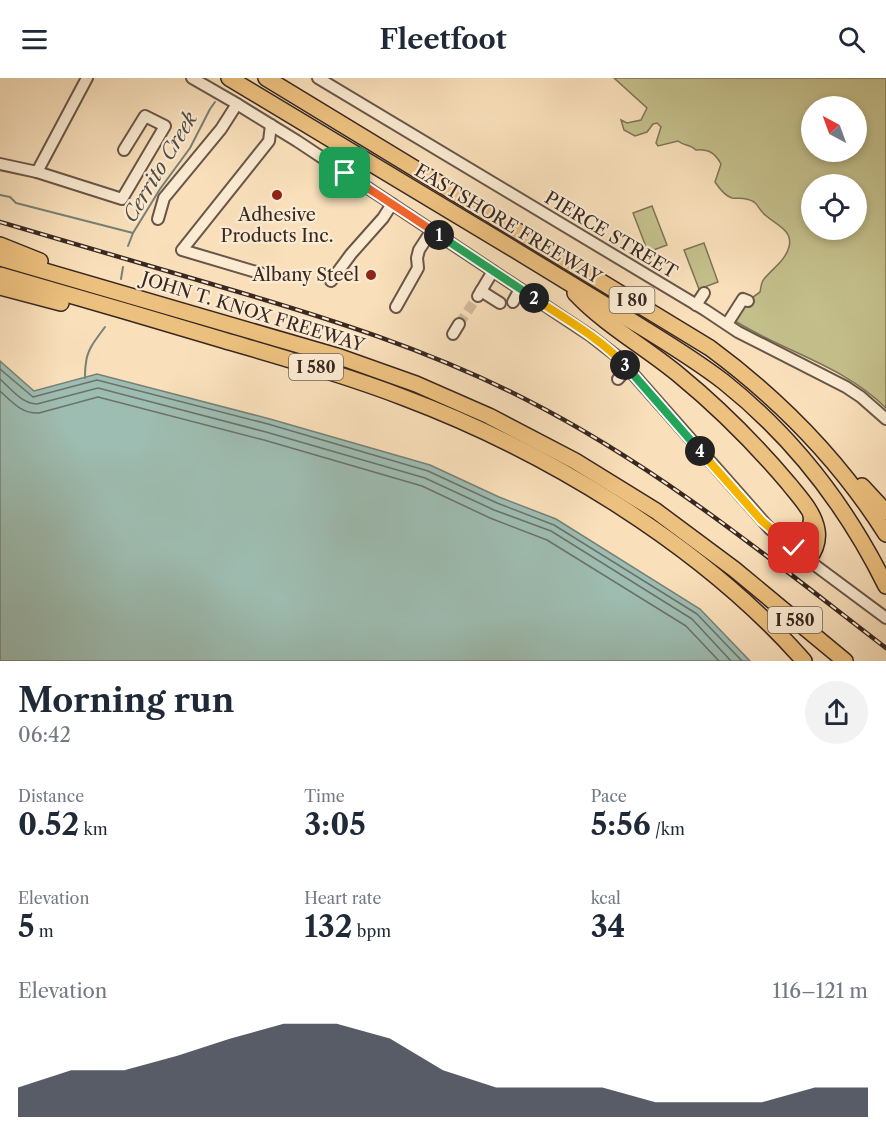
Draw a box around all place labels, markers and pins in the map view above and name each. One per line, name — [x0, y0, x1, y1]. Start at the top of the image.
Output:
pin — [319, 147, 370, 198]
marker: Adhesive Products Inc. — [270, 188, 284, 202]
place label: Adhesive Products Inc. — [221, 204, 333, 247]
pin: 1 — [424, 220, 454, 250]
place label: Albany Steel — [251, 264, 359, 286]
marker: Albany Steel — [364, 268, 378, 282]
pin: 2 — [519, 283, 549, 313]
pin: 3 — [610, 350, 640, 380]
pin: 4 — [685, 436, 715, 466]
pin — [768, 522, 819, 573]

